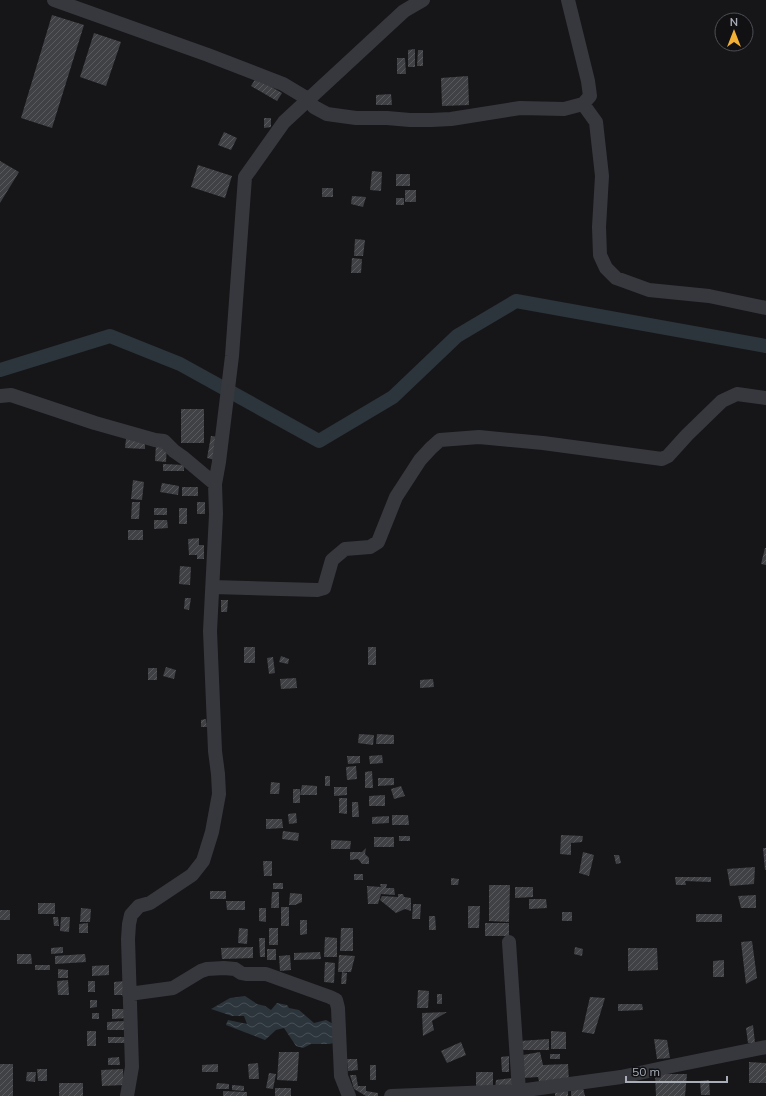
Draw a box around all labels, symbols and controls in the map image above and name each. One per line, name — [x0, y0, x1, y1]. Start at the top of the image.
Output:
north arrow — [714, 12, 754, 52]
text: N — [730, 15, 738, 29]
scale bar — [626, 1058, 727, 1084]
text: 50 m — [632, 1064, 660, 1079]

